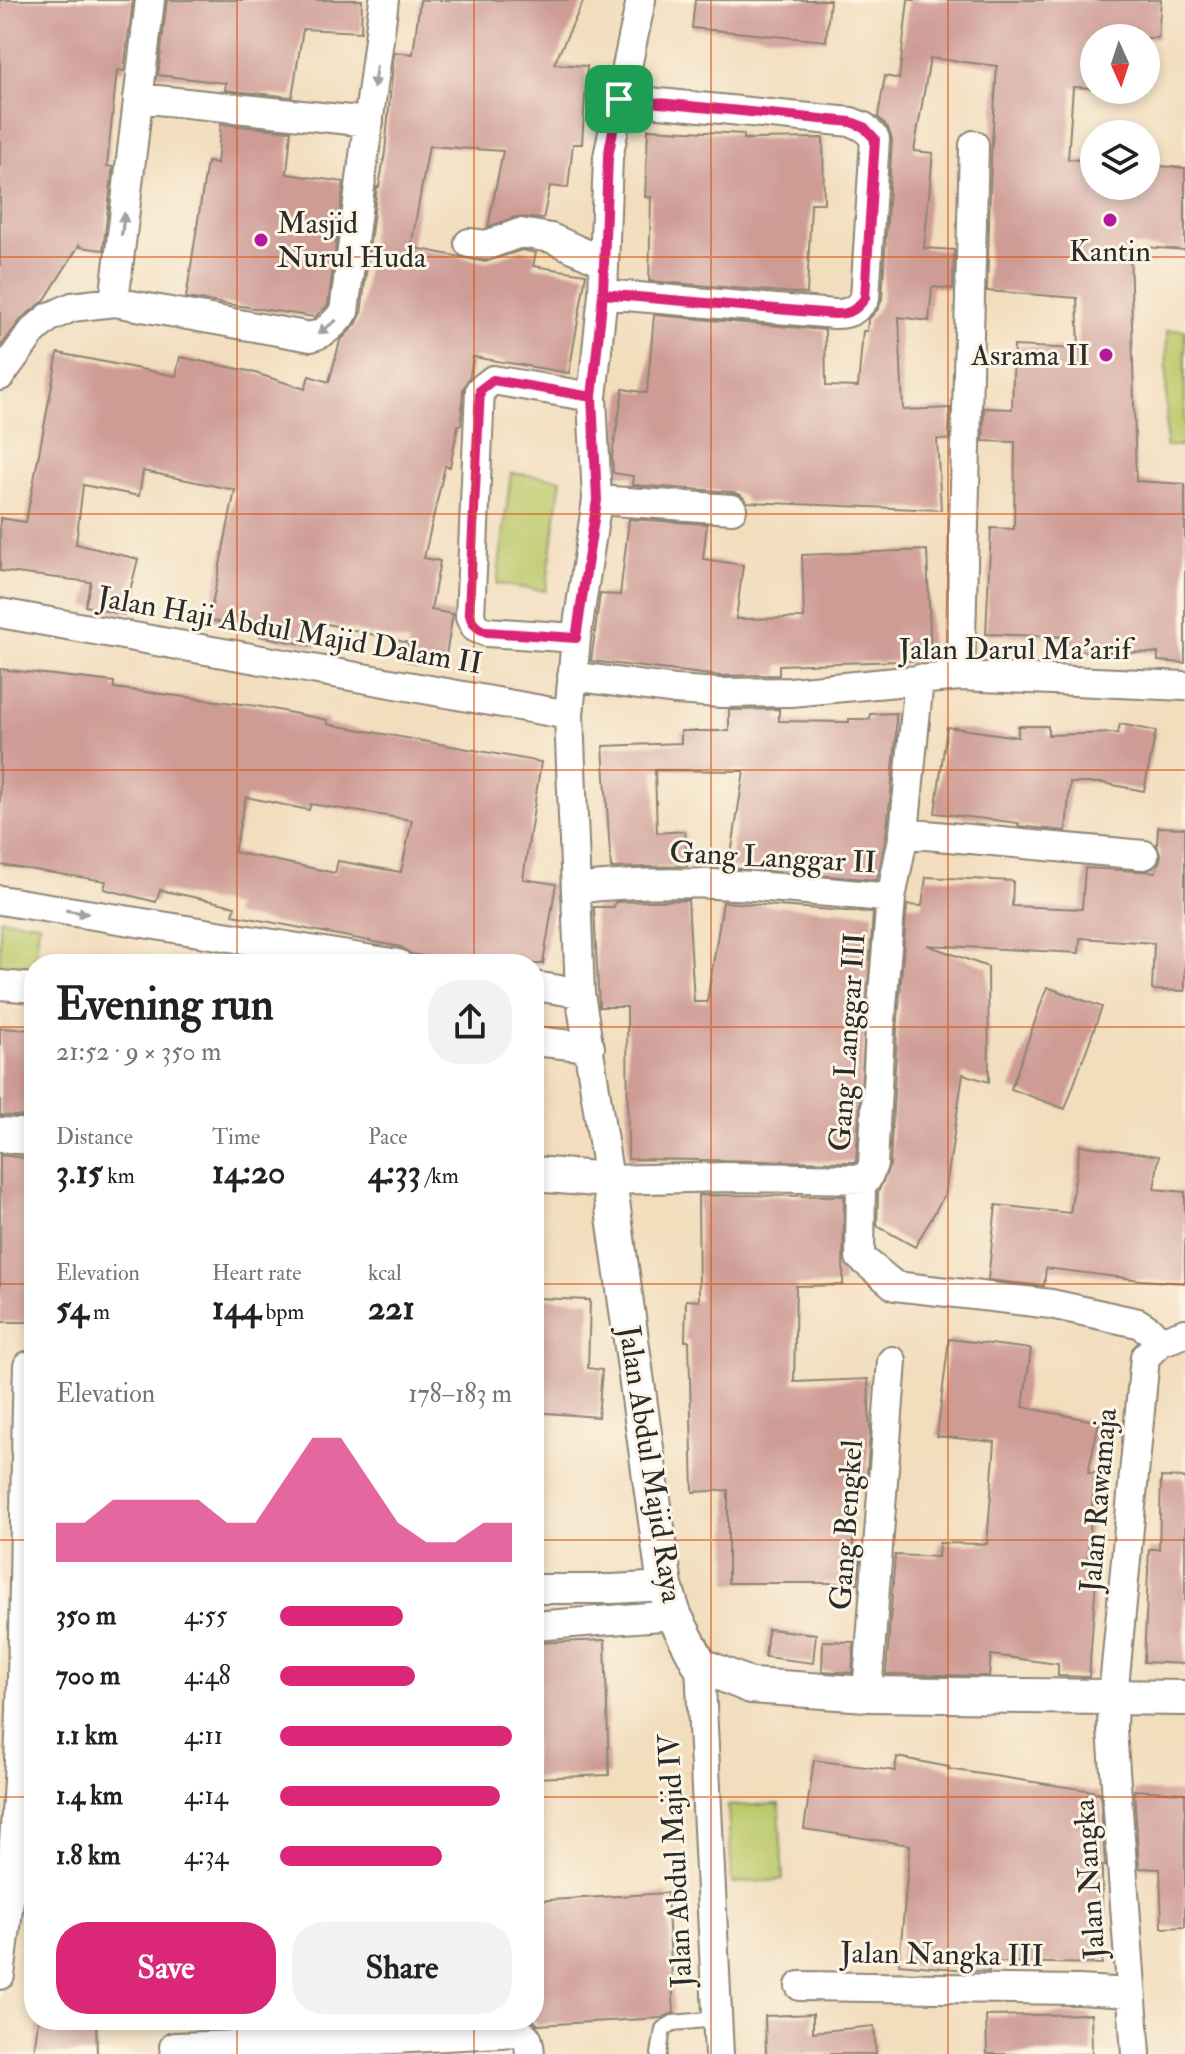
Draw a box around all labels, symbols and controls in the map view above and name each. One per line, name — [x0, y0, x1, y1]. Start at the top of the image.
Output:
north arrow — [1080, 24, 1160, 104]
map controls — [1080, 24, 1160, 200]
one-way arrow — [368, 65, 381, 90]
pin — [585, 65, 653, 133]
icon: arrive — [597, 77, 641, 121]
button: layers — [1080, 120, 1160, 200]
place label: Masjid Nurul Huda — [277, 205, 427, 276]
marker: Kantin — [1101, 211, 1119, 229]
one-way arrow — [117, 212, 130, 237]
marker: Masjid Nurul Huda — [252, 231, 270, 249]
place label: Kantin — [1069, 233, 1151, 270]
one-way arrow — [316, 319, 338, 335]
place label: Asrama II — [970, 337, 1090, 374]
marker: Asrama II — [1097, 346, 1115, 364]
street label: Jalan Haji Abdul Majid Dalam II — [94, 578, 485, 683]
street label: Jalan Darul Ma'arif — [898, 631, 1136, 668]
street label: Gang Langgar II — [669, 834, 877, 881]
one-way arrow — [65, 907, 90, 919]
street label: Gang Langgar III — [821, 931, 874, 1153]
text: Evening run — [56, 978, 274, 1033]
button: share — [428, 980, 512, 1064]
text: 21:52 · 9 × 350 m — [56, 1036, 221, 1068]
text: Distance — [56, 1123, 133, 1151]
text: Time — [212, 1123, 260, 1151]
text: Pace — [368, 1123, 407, 1151]
text: 3.15 — [56, 1151, 103, 1194]
text: 14:20 — [212, 1151, 286, 1194]
text: 4:33 — [368, 1151, 421, 1194]
text: km — [103, 1162, 135, 1190]
text: /km — [421, 1162, 459, 1190]
text: Elevation — [56, 1259, 140, 1287]
text: Heart rate — [212, 1259, 302, 1287]
text: kcal — [368, 1259, 402, 1287]
text: 54 — [56, 1287, 88, 1330]
text: 144 — [212, 1287, 261, 1330]
text: 221 — [368, 1287, 415, 1330]
text: m — [88, 1298, 110, 1326]
text: bpm — [261, 1298, 304, 1326]
street label: Jalan Abdul Majid Raya — [610, 1322, 691, 1606]
text: Elevation — [56, 1378, 155, 1410]
text: 178–183 m — [408, 1378, 512, 1410]
street label: Jalan Rawamaja — [1072, 1406, 1125, 1595]
street label: Gang Bengkel — [822, 1438, 871, 1611]
text: 350 m — [56, 1600, 116, 1632]
text: 4:55 — [184, 1600, 227, 1632]
text: 700 m — [56, 1660, 120, 1692]
text: 4:48 — [184, 1660, 231, 1692]
text: 1.1 km — [56, 1720, 118, 1752]
text: 4:11 — [184, 1720, 223, 1752]
street label: Jalan Abdul Majid IV — [650, 1731, 701, 1990]
text: 1.4 km — [56, 1780, 123, 1812]
text: 4:14 — [184, 1780, 228, 1812]
street label: Jalan Nangka — [1065, 1797, 1114, 1961]
text: 1.8 km — [56, 1840, 121, 1872]
text: 4:34 — [184, 1840, 228, 1872]
button: Save — [56, 1922, 276, 2014]
button: Share — [292, 1922, 512, 2014]
street label: Jalan Nangka III — [839, 1934, 1044, 1975]

